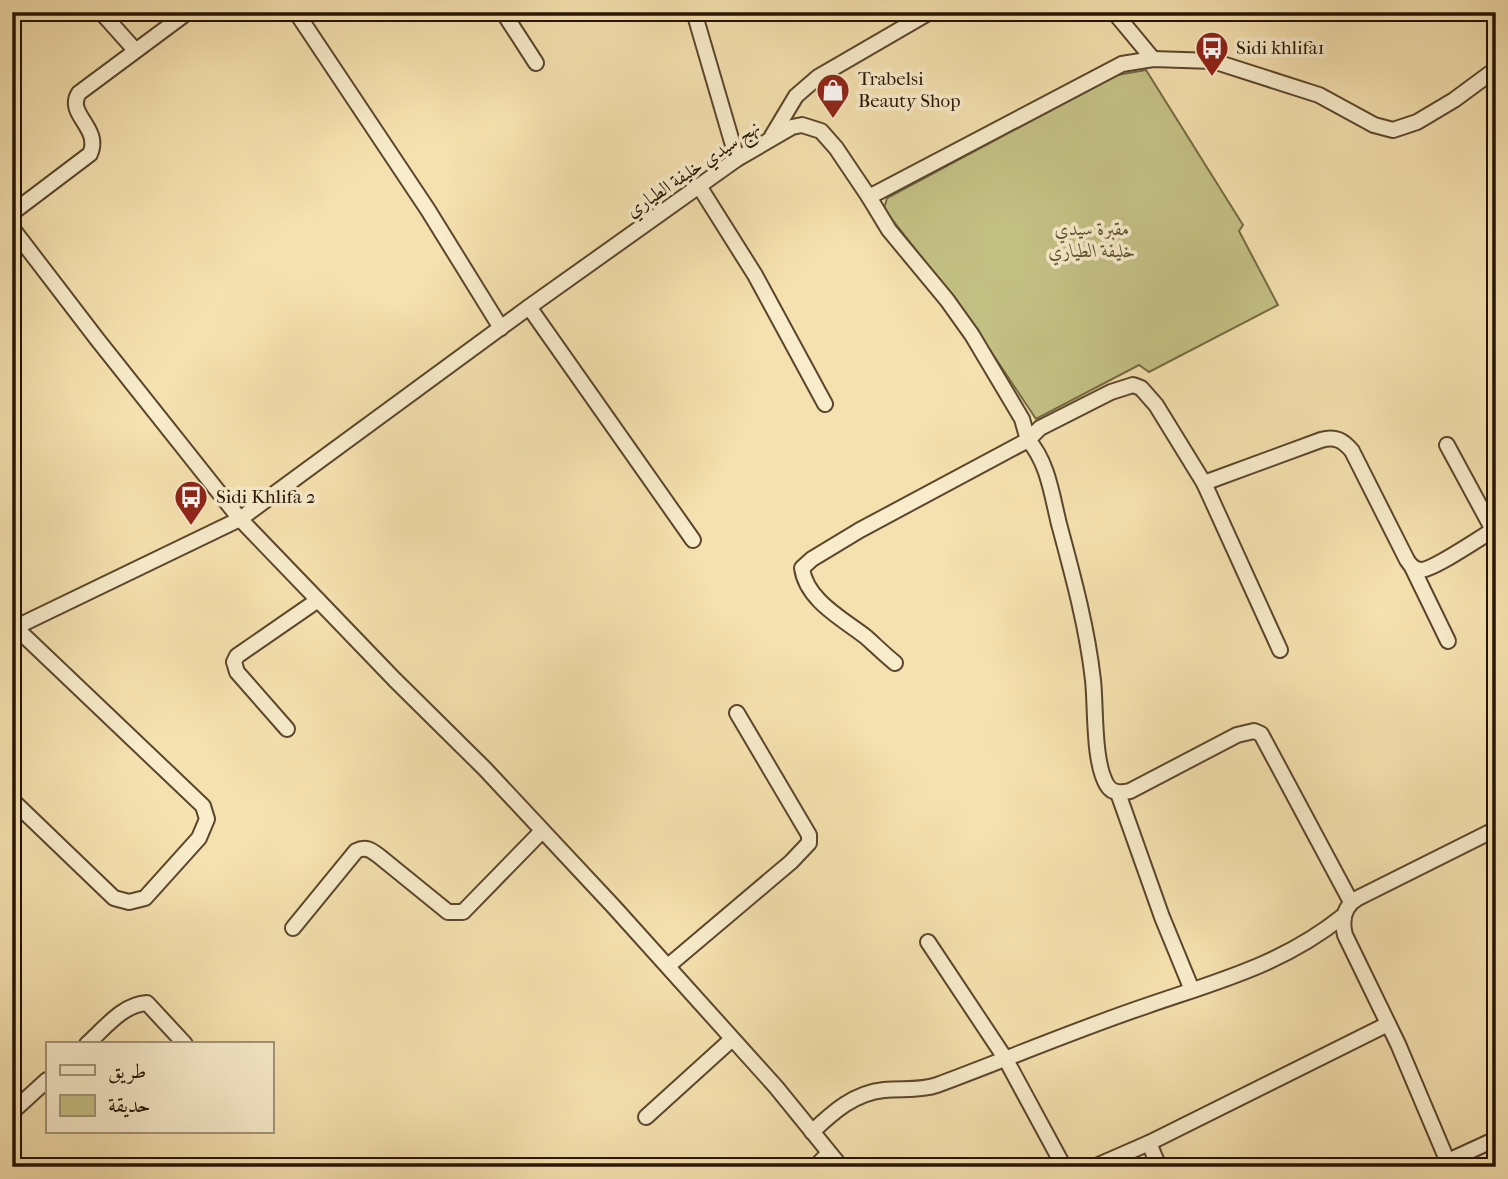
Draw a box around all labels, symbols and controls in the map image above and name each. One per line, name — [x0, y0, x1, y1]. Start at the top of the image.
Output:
bus stop icon: Sidi khlifa1 — [1193, 29, 1231, 78]
place label: Sidi khlifa1 — [1236, 37, 1324, 59]
place label: Trabelsi Beauty Shop — [858, 68, 960, 112]
shop icon: Trabelsi Beauty Shop — [814, 71, 852, 120]
street label: نهج سيدي خليفة الطياري — [622, 116, 767, 227]
park label: مقبرة سيدي خليفة الطياري — [1048, 218, 1136, 266]
bus stop icon: Sidi Khlifa 2 — [172, 478, 210, 527]
place label: Sidi Khlifa 2 — [216, 486, 316, 508]
legend — [46, 1042, 273, 1134]
text: طريق — [108, 1059, 146, 1084]
text: حديقة — [108, 1093, 151, 1118]

